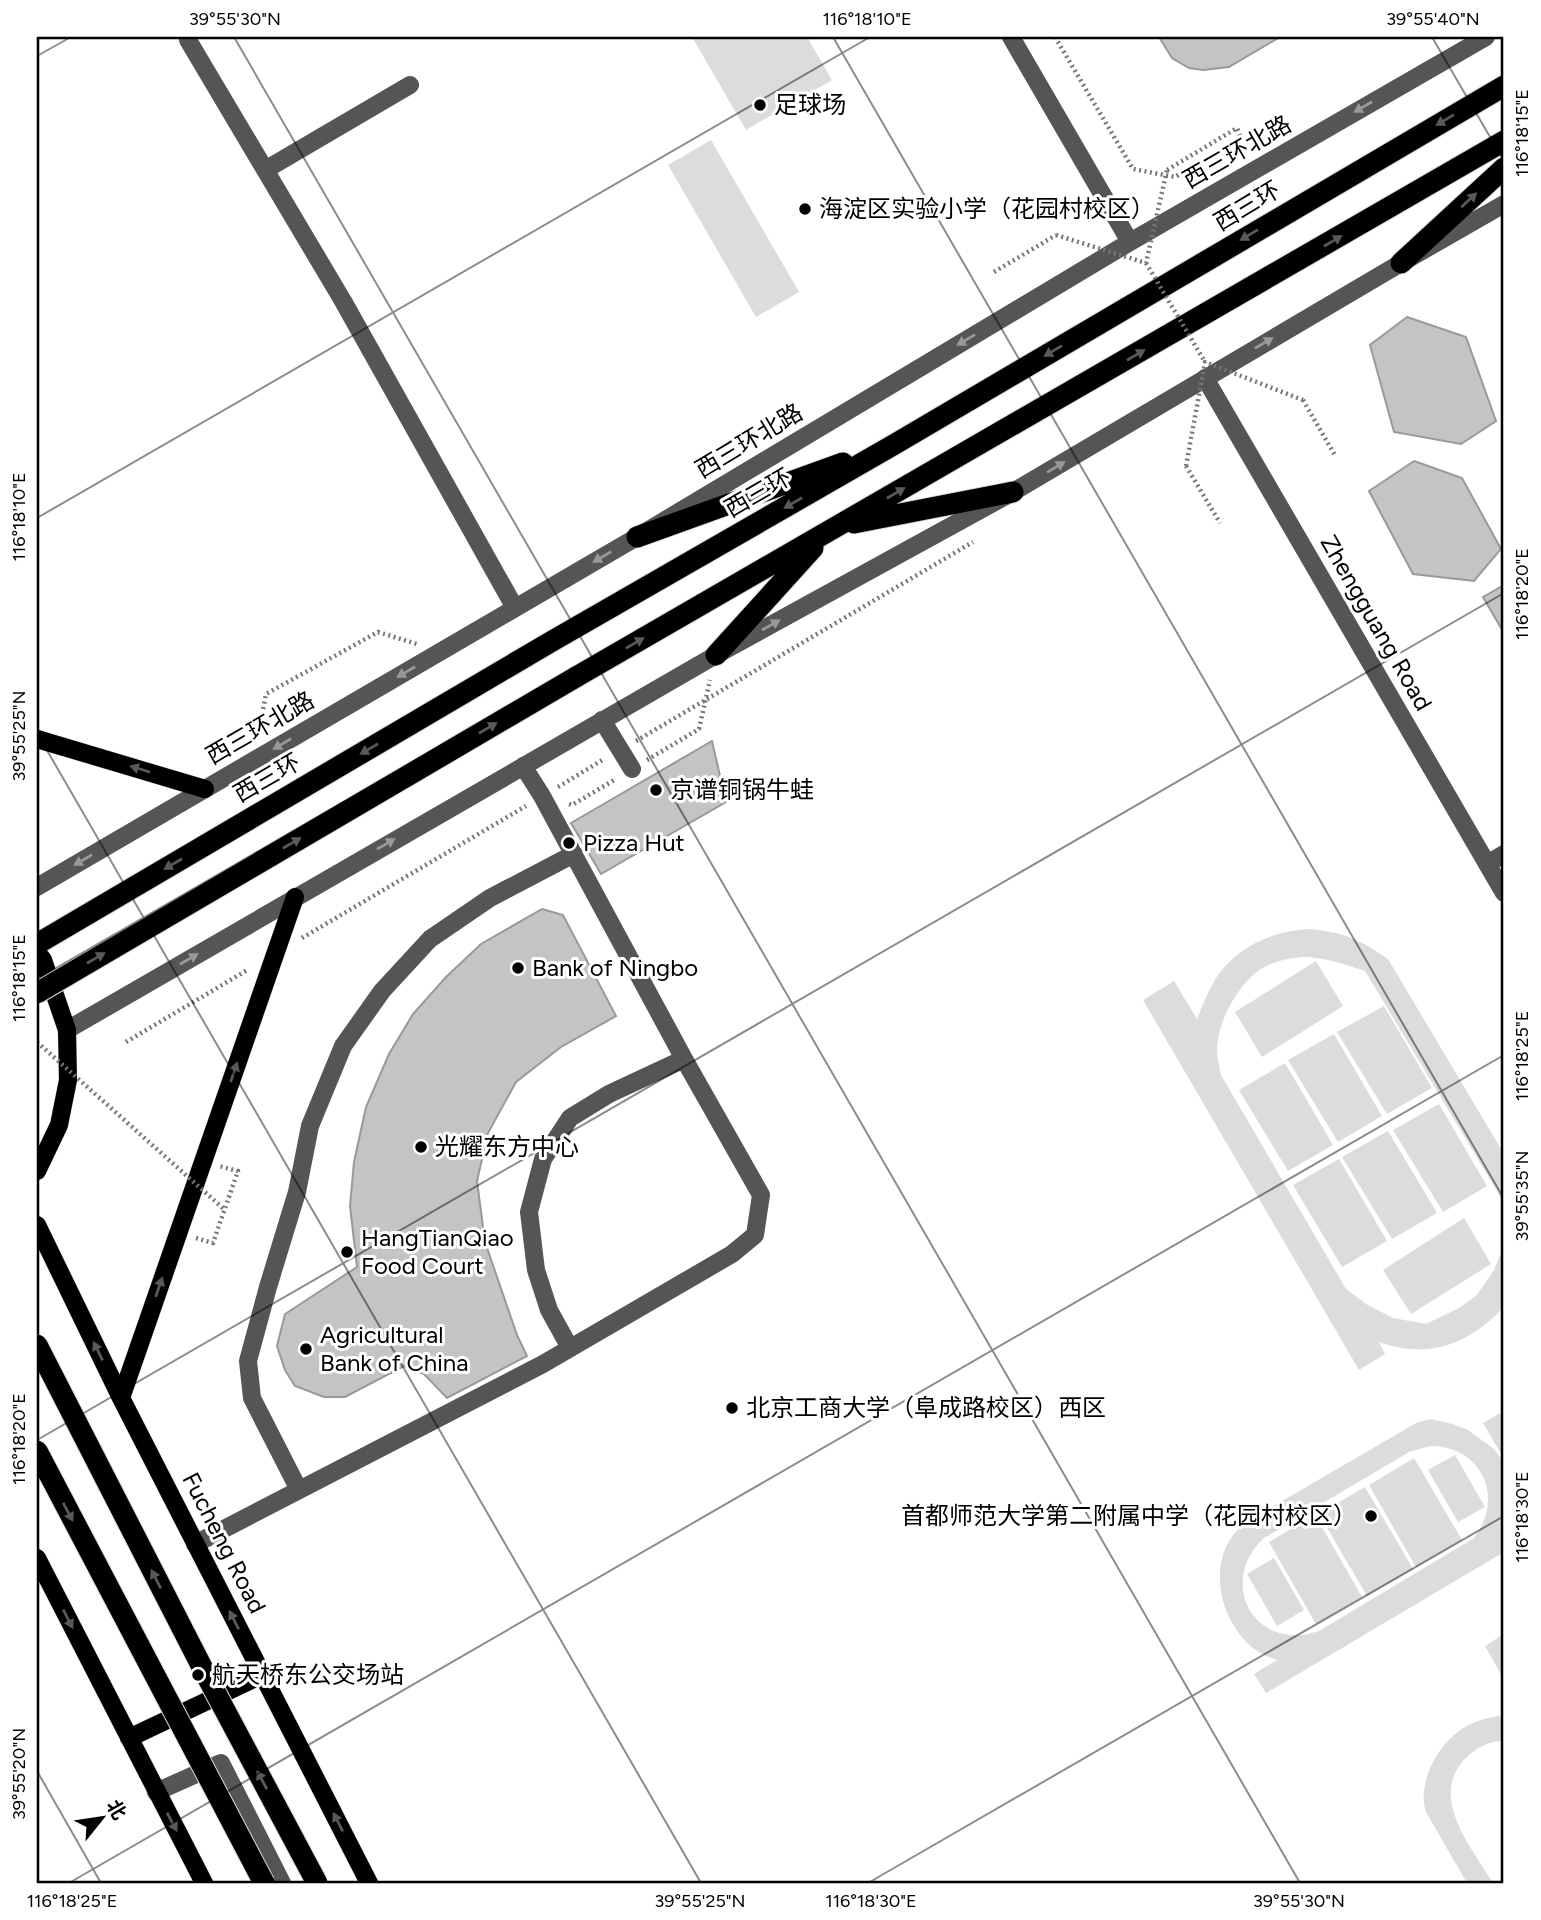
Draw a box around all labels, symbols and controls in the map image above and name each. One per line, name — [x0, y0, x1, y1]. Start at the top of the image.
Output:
text: 39°55'30"N — [189, 8, 281, 30]
text: 116°18'10"E — [822, 8, 912, 30]
text: 39°55'40"N — [1386, 8, 1480, 30]
text: 116°18'15"E — [1511, 89, 1533, 177]
place label: 足球场 — [774, 90, 846, 119]
marker: 足球场 — [752, 97, 768, 113]
one-way arrow — [1353, 101, 1373, 113]
street label: 西三环北路 — [1178, 109, 1296, 194]
one-way arrow — [1435, 114, 1455, 126]
street label: 西三环 — [1208, 175, 1285, 237]
one-way arrow — [1460, 192, 1478, 208]
place label: 海淀区实验小学（花园村校区） — [819, 194, 1155, 223]
marker: 海淀区实验小学（花园村校区） — [797, 201, 813, 217]
one-way arrow — [1239, 229, 1259, 241]
one-way arrow — [1323, 234, 1342, 247]
one-way arrow — [957, 334, 976, 346]
one-way arrow — [1254, 337, 1273, 350]
one-way arrow — [1044, 345, 1063, 357]
one-way arrow — [1126, 348, 1145, 361]
street label: 西三环北路 — [690, 397, 808, 484]
one-way arrow — [1046, 461, 1065, 473]
street label: 西三环 — [719, 462, 796, 523]
text: 116°18'10"E — [8, 472, 30, 562]
one-way arrow — [887, 487, 906, 499]
one-way arrow — [784, 497, 803, 509]
street label: Zhengguang Road — [1314, 530, 1438, 716]
text: 116°18'20"E — [1511, 548, 1533, 640]
one-way arrow — [593, 551, 612, 563]
one-way arrow — [761, 619, 781, 631]
one-way arrow — [626, 637, 645, 649]
one-way arrow — [396, 665, 415, 678]
street label: 西三环北路 — [201, 685, 319, 770]
text: 39°55'25"N — [8, 690, 30, 782]
one-way arrow — [479, 722, 498, 734]
one-way arrow — [272, 738, 292, 750]
one-way arrow — [359, 743, 378, 755]
street label: 西三环 — [228, 747, 305, 808]
one-way arrow — [129, 764, 150, 774]
place label: 京谱铜锅牛蛙 — [670, 775, 814, 804]
marker: 京谱铜锅牛蛙 — [648, 782, 664, 798]
place label: Pizza Hut — [583, 828, 685, 857]
marker: Pizza Hut — [561, 835, 577, 851]
one-way arrow — [282, 837, 301, 849]
one-way arrow — [376, 838, 395, 851]
one-way arrow — [73, 854, 93, 866]
one-way arrow — [163, 858, 182, 870]
text: 116°18'15"E — [8, 934, 30, 1022]
one-way arrow — [86, 952, 105, 964]
one-way arrow — [179, 953, 199, 965]
place label: Bank of Ningbo — [532, 953, 698, 982]
marker: Bank of Ningbo — [510, 960, 526, 976]
text: 116°18'25"E — [1511, 1011, 1533, 1101]
one-way arrow — [229, 1062, 240, 1083]
place label: 光耀东方中心 — [435, 1132, 579, 1161]
marker: 光耀东方中心 — [413, 1139, 429, 1155]
text: 39°55'35"N — [1511, 1151, 1533, 1241]
place label: HangTianQiao Food Court — [361, 1223, 514, 1280]
marker: HangTianQiao Food Court — [339, 1244, 355, 1260]
one-way arrow — [154, 1277, 165, 1298]
place label: Agricultural Bank of China — [320, 1320, 468, 1377]
one-way arrow — [93, 1341, 104, 1361]
marker: Agricultural Bank of China — [298, 1341, 314, 1357]
text: 116°18'20"E — [8, 1393, 30, 1485]
place label: 北京工商大学（阜成路校区）西区 — [746, 1393, 1106, 1422]
marker: 北京工商大学（阜成路校区）西区 — [724, 1400, 740, 1416]
street label: Fucheng Road — [176, 1467, 272, 1618]
text: 116°18'30"E — [1511, 1471, 1533, 1563]
place label: 首都师范大学第二附属中学（花园村校区） — [901, 1501, 1357, 1530]
one-way arrow — [61, 1503, 73, 1523]
marker: 首都师范大学第二附属中学（花园村校区） — [1363, 1508, 1379, 1524]
one-way arrow — [150, 1568, 162, 1588]
one-way arrow — [62, 1609, 73, 1629]
one-way arrow — [228, 1610, 240, 1630]
place label: 航天桥东公交场站 — [212, 1660, 404, 1689]
marker: 航天桥东公交场站 — [190, 1667, 206, 1683]
text: 39°55'20"N — [8, 1728, 30, 1820]
one-way arrow — [256, 1770, 268, 1790]
north arrow — [66, 1784, 136, 1854]
text: 北 — [102, 1796, 131, 1824]
one-way arrow — [165, 1812, 177, 1832]
one-way arrow — [332, 1812, 344, 1832]
text: 116°18'25"E — [27, 1890, 117, 1912]
text: 39°55'25"N — [654, 1890, 746, 1912]
text: 116°18'30"E — [825, 1890, 917, 1912]
text: 39°55'30"N — [1253, 1890, 1345, 1912]

